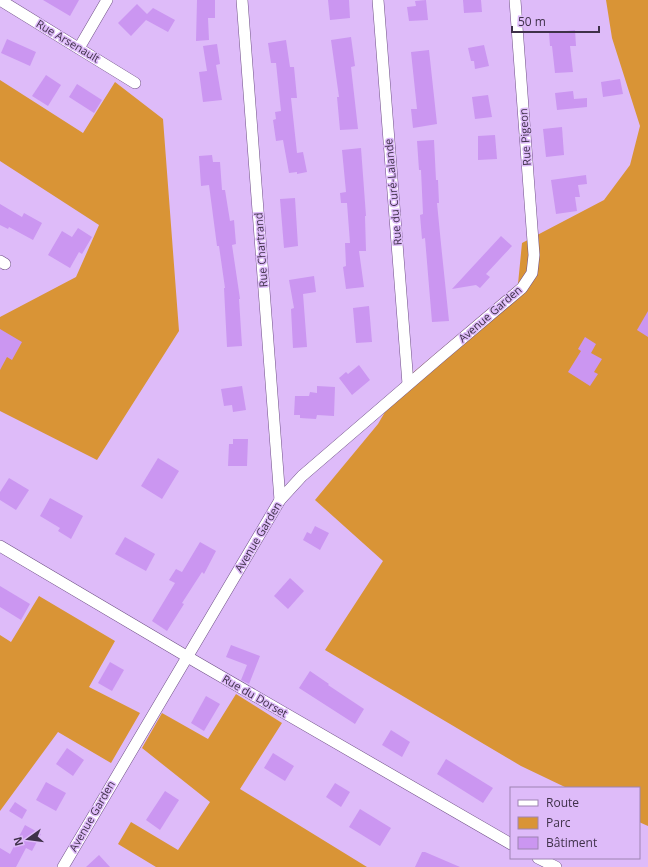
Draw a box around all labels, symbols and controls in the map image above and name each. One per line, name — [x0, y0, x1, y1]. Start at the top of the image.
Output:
scale bar — [512, 8, 599, 34]
text: 50 m — [518, 13, 546, 30]
street label: Rue Arsenault — [34, 16, 103, 66]
street label: Rue Pigeon — [515, 108, 534, 166]
street label: Rue du Curé-Lalande — [380, 138, 405, 246]
street label: Rue Chartrand — [250, 212, 271, 288]
street label: Avenue Garden — [455, 282, 525, 345]
street label: Avenue Garden — [231, 499, 284, 575]
street label: Rue du Dorset — [220, 671, 291, 720]
street label: Avenue Garden — [65, 778, 118, 854]
legend — [510, 787, 640, 859]
text: Route — [546, 794, 579, 811]
text: Parc — [546, 814, 571, 831]
north arrow — [8, 819, 48, 859]
text: Bâtiment — [546, 834, 597, 851]
text: N — [9, 835, 26, 848]

